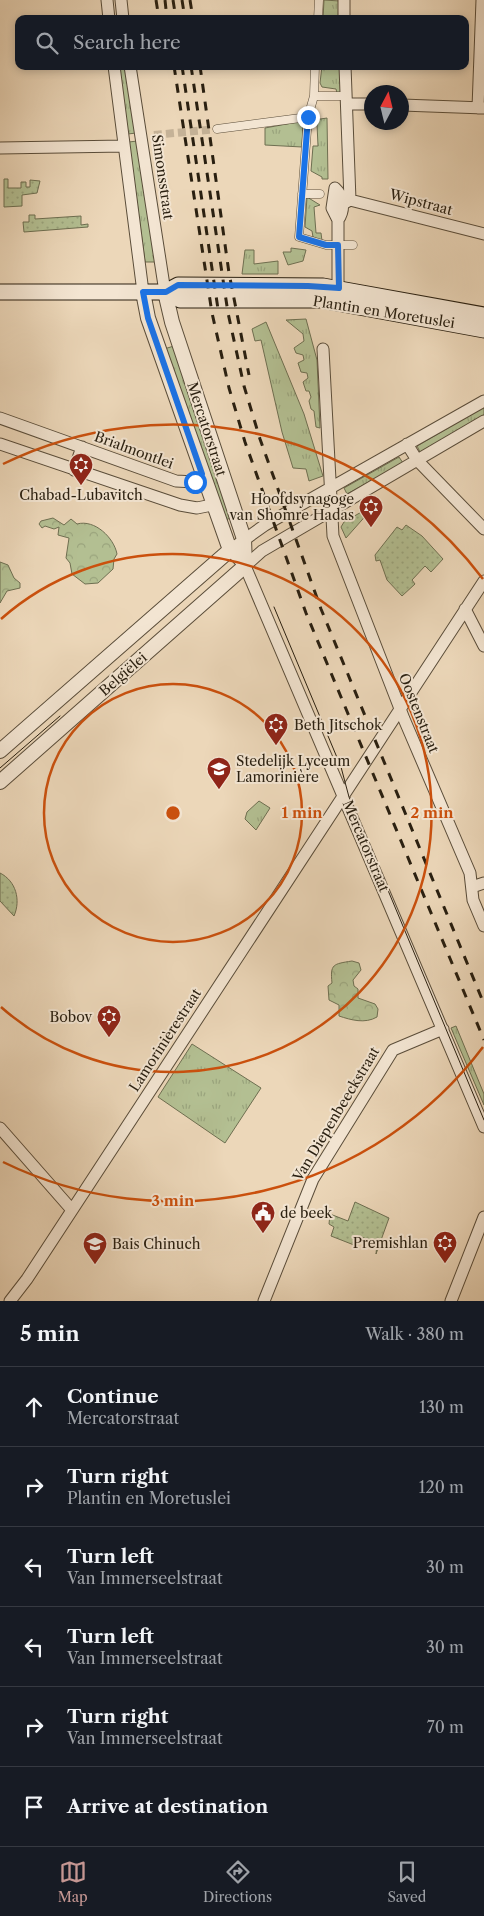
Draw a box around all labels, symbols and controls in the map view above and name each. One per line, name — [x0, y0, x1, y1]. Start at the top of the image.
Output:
search box — [15, 15, 469, 70]
icon: search — [33, 29, 61, 57]
text: Search here — [73, 31, 181, 54]
north arrow — [364, 85, 409, 130]
route end — [297, 106, 320, 129]
street label: Simonsstraat — [148, 133, 178, 221]
street label: Wipstraat — [386, 185, 455, 219]
street label: Plantin en Moretuslei — [312, 292, 456, 332]
street label: Mercatorstraat — [183, 380, 231, 478]
street label: Brialmontlei — [92, 427, 176, 473]
synagogue icon: Chabad-Lubavitch — [68, 452, 94, 486]
route start — [184, 471, 207, 494]
place label: Chabad-Lubavitch — [19, 486, 143, 504]
place label: Hoofdsynagoge van Shomre Hadas — [229, 490, 354, 524]
synagogue icon: Hoofdsynagoge van Shomre Hadas — [358, 494, 384, 528]
street label: Belgiëlei — [95, 648, 151, 700]
street label: Oostenstraat — [395, 671, 443, 755]
synagogue icon: Beth Jitschok — [263, 712, 289, 746]
place label: Beth Jitschok — [294, 716, 383, 734]
place label: Stedelijk Lyceum Lamorinière — [236, 752, 350, 786]
school or university icon: Stedelijk Lyceum Lamorinière — [206, 756, 232, 790]
street label: Mercatorstraat — [339, 797, 393, 895]
text: 1 min — [281, 803, 323, 822]
text: 2 min — [410, 803, 454, 822]
centre of rings — [164, 804, 182, 822]
street label: Lamorinièrestraat — [125, 985, 205, 1095]
synagogue icon: Bobov — [96, 1004, 122, 1038]
place label: Bobov — [49, 1008, 92, 1026]
street label: Van Diepenbeeckstraat — [288, 1044, 383, 1185]
text: 3 min — [152, 1191, 195, 1210]
public building icon: de beek — [250, 1200, 276, 1234]
place label: de beek — [280, 1204, 333, 1222]
synagogue icon: Premishlan — [432, 1230, 458, 1264]
school or university icon: Bais Chinuch — [82, 1231, 108, 1265]
place label: Premishlan — [353, 1234, 428, 1252]
place label: Bais Chinuch — [112, 1235, 201, 1253]
text: 5 min — [20, 1321, 80, 1346]
text: Walk · 380 m — [365, 1324, 464, 1344]
text: Continue — [67, 1385, 159, 1408]
icon: ahead — [20, 1393, 48, 1421]
text: 130 m — [419, 1397, 464, 1417]
text: Mercatorstraat — [67, 1408, 179, 1428]
text: Turn right — [67, 1465, 168, 1488]
icon: right — [20, 1473, 48, 1501]
text: 120 m — [419, 1477, 464, 1497]
text: Plantin en Moretuslei — [67, 1488, 231, 1508]
text: Turn left — [67, 1545, 154, 1568]
icon: left — [20, 1553, 48, 1581]
text: 30 m — [426, 1557, 464, 1577]
text: Van Immerseelstraat — [67, 1568, 223, 1588]
text: Turn left — [67, 1625, 154, 1648]
icon: left — [20, 1633, 48, 1661]
text: 30 m — [426, 1637, 464, 1657]
text: Van Immerseelstraat — [67, 1648, 223, 1668]
text: Turn right — [67, 1705, 168, 1728]
icon: right — [20, 1713, 48, 1741]
text: 70 m — [427, 1717, 464, 1737]
text: Van Immerseelstraat — [67, 1728, 223, 1748]
icon: arrive — [20, 1793, 48, 1821]
text: Arrive at destination — [67, 1795, 268, 1818]
tab: Map — [58, 1858, 88, 1906]
tab: Directions — [203, 1858, 272, 1906]
tab: Saved — [387, 1858, 426, 1906]

